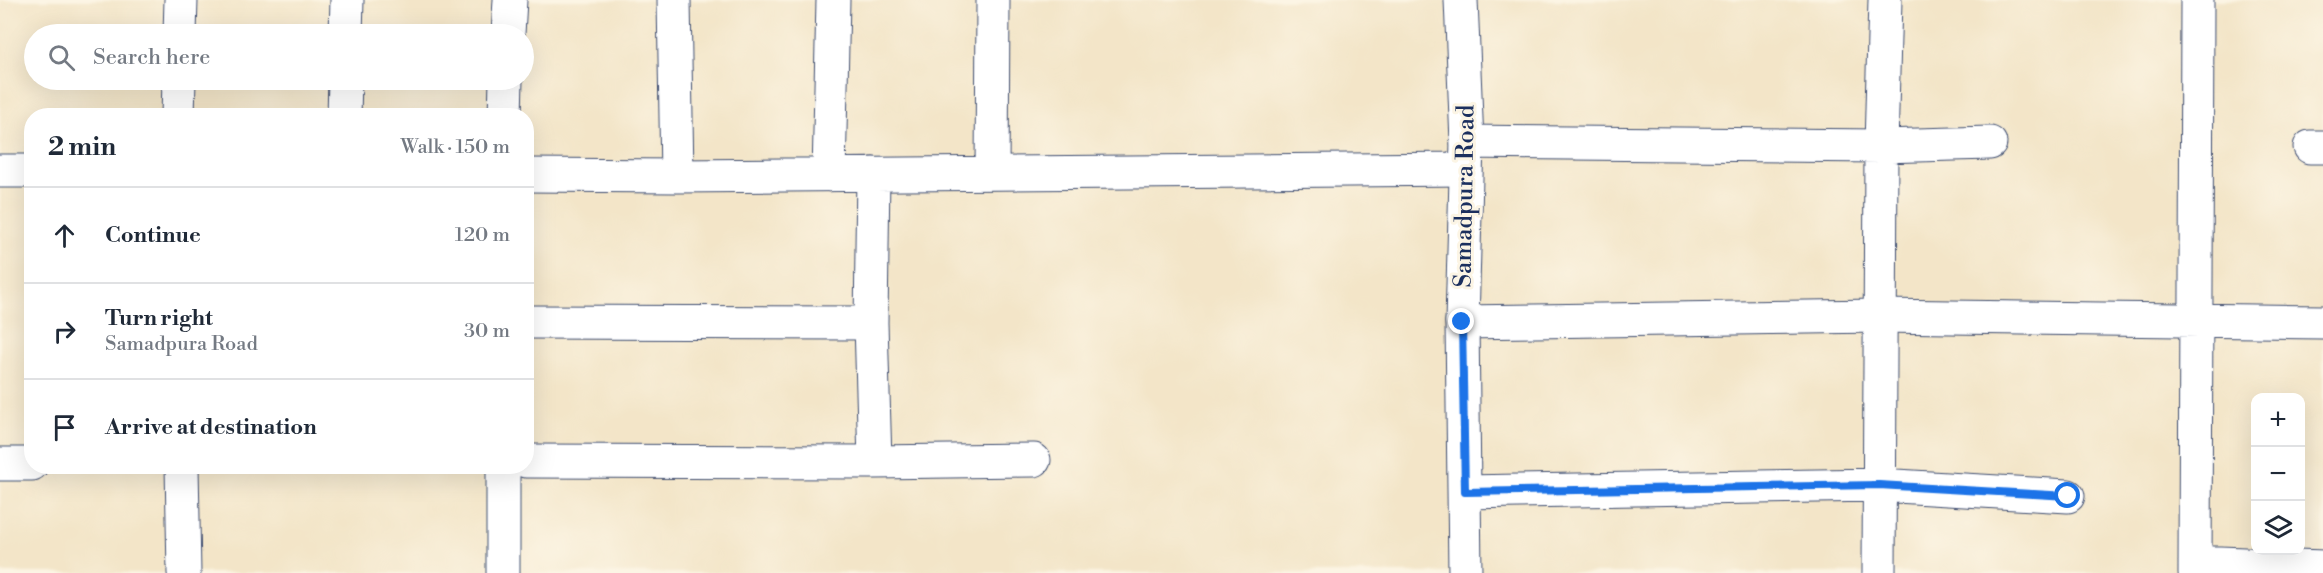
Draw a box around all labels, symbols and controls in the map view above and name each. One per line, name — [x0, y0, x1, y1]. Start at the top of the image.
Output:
search box — [24, 24, 534, 90]
icon: search — [45, 41, 78, 74]
text: Search here — [93, 44, 210, 71]
street label: Samadpura Road — [1448, 104, 1482, 288]
text: 2 min — [48, 131, 116, 163]
text: Walk · 150 m — [401, 135, 510, 160]
icon: ahead — [48, 219, 81, 252]
text: Continue — [105, 222, 201, 249]
text: 120 m — [455, 223, 510, 248]
text: Turn right — [105, 305, 213, 332]
route end — [1448, 308, 1474, 334]
icon: right — [48, 315, 81, 348]
text: 30 m — [464, 319, 510, 344]
text: Samadpura Road — [105, 332, 258, 357]
map controls — [2251, 393, 2305, 555]
button: + — [2251, 393, 2305, 447]
icon: arrive — [48, 411, 81, 444]
text: Arrive at destination — [105, 414, 317, 441]
button: − — [2251, 447, 2305, 501]
route start — [2054, 482, 2080, 508]
button: layers — [2251, 501, 2305, 555]

